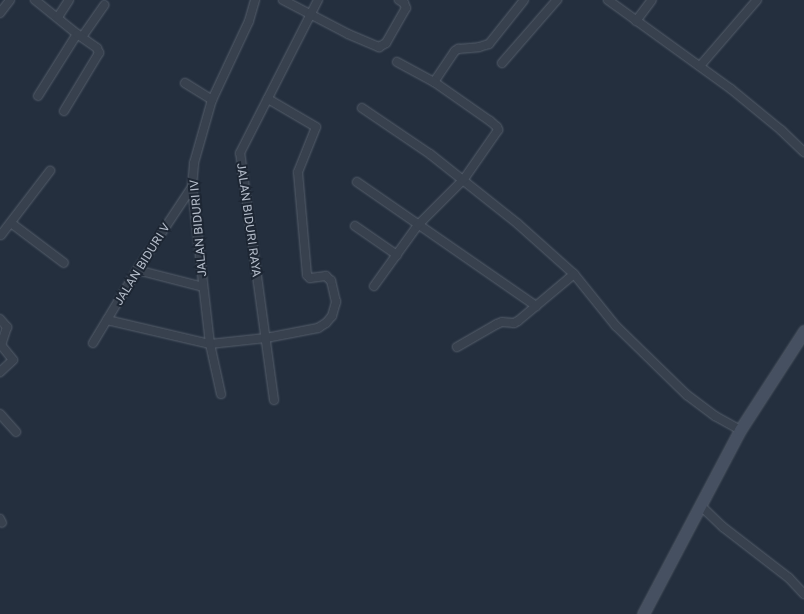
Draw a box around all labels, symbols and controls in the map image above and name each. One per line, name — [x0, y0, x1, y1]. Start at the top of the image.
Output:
street label: JALAN BIDURI RAYA — [234, 162, 264, 278]
street label: JALAN BIDURI IV — [187, 179, 209, 277]
street label: JALAN BIDURI V — [111, 220, 173, 308]

